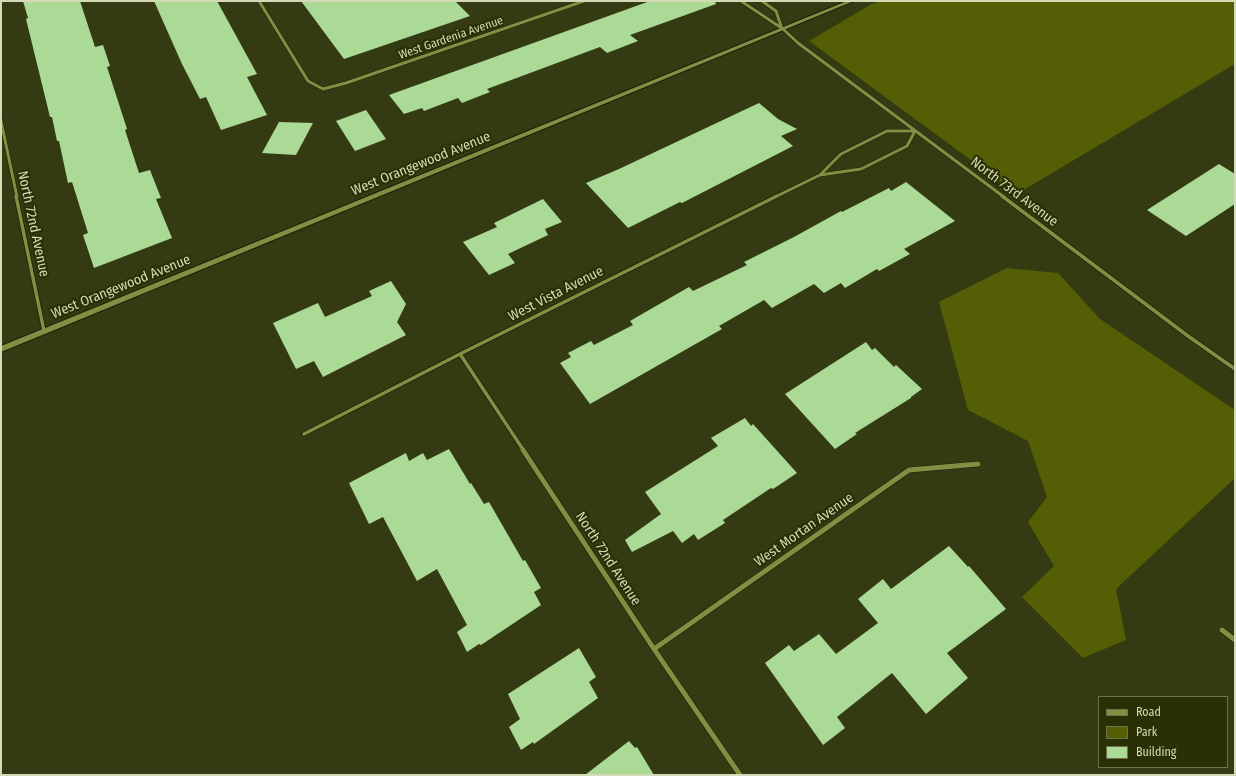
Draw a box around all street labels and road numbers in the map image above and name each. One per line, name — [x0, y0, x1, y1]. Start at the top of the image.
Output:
street label: West Gardenia Avenue — [397, 13, 505, 63]
street label: West Orangewood Avenue — [349, 128, 493, 200]
street label: North 73rd Avenue — [967, 154, 1061, 230]
street label: North 72nd Avenue — [14, 169, 52, 279]
street label: West Orangewood Avenue — [49, 251, 193, 323]
street label: West Vista Avenue — [506, 263, 606, 325]
street label: West Mortan Avenue — [751, 489, 857, 571]
street label: North 72nd Avenue — [572, 509, 644, 609]

